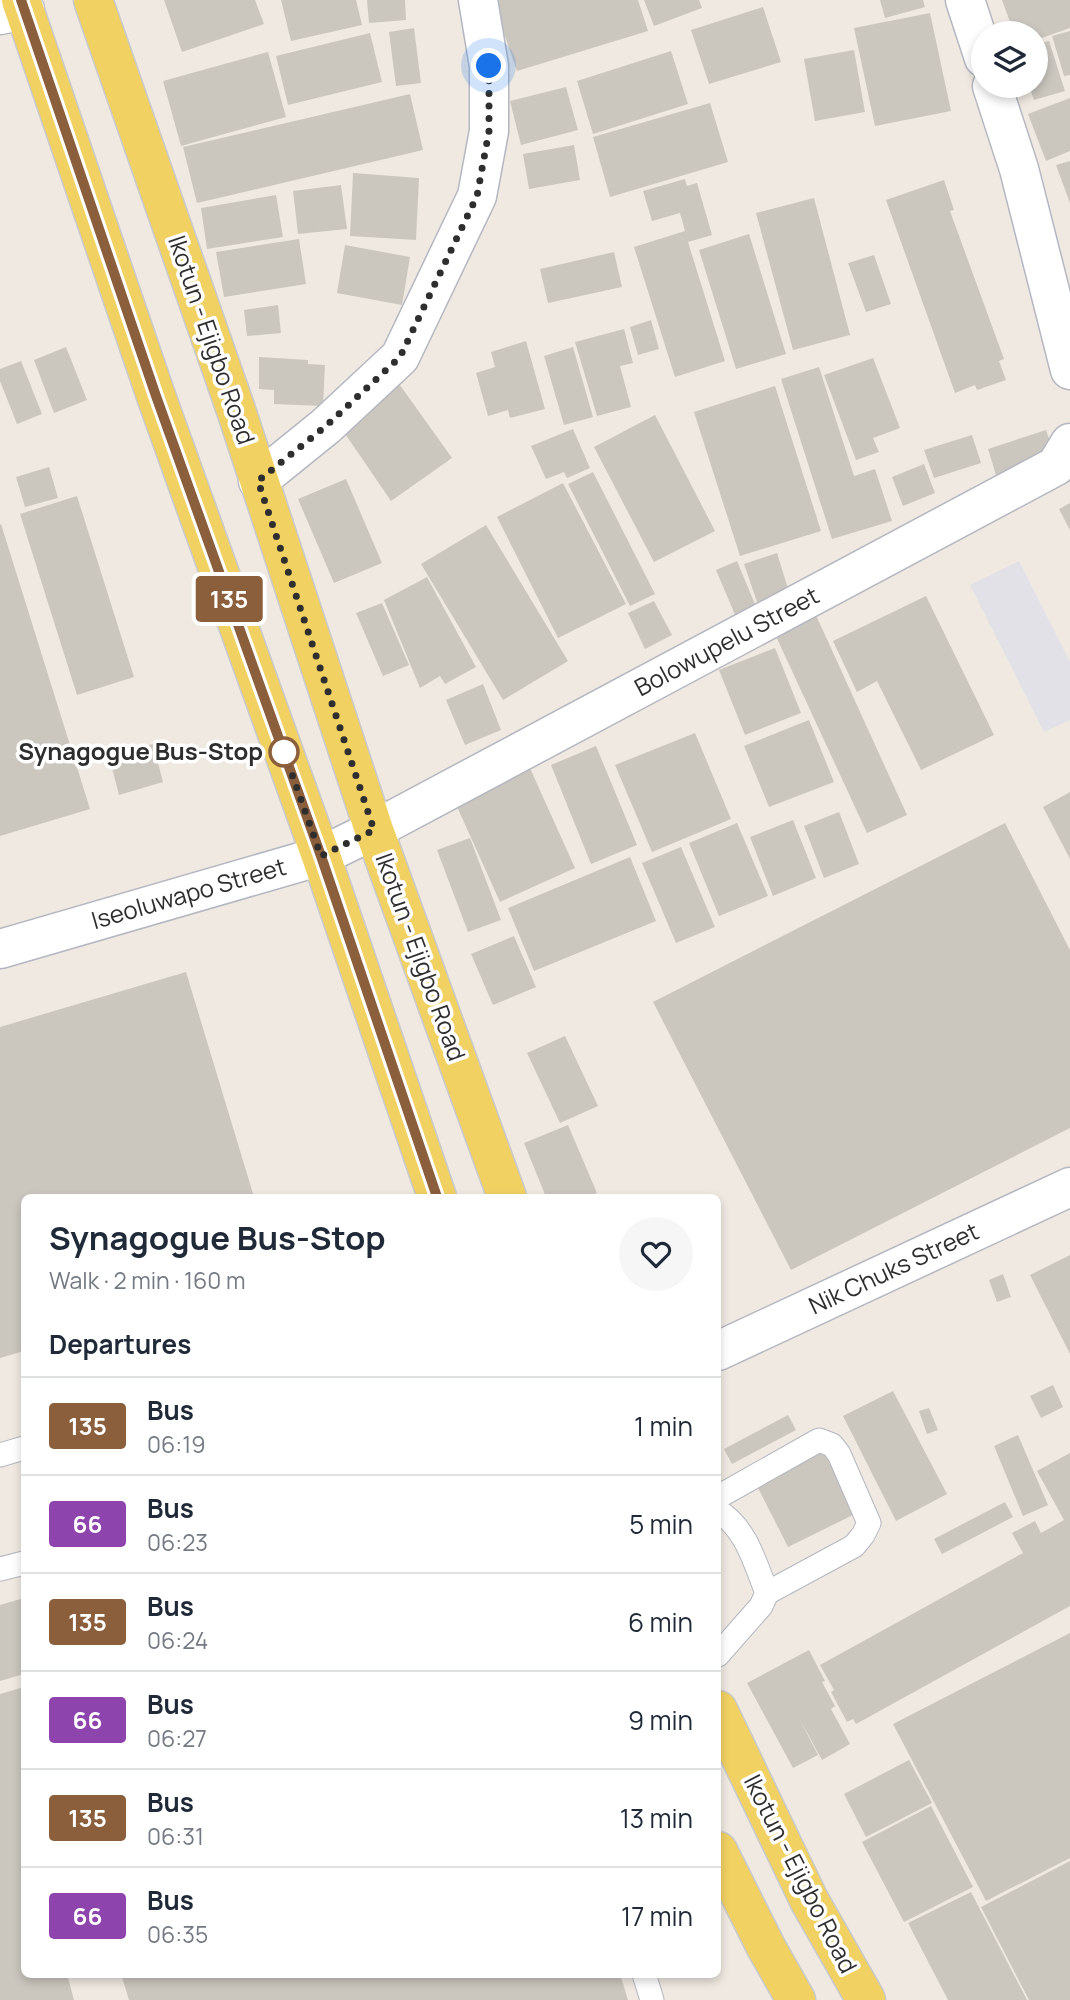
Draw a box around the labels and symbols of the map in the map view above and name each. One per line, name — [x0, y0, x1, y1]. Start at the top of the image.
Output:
your location — [471, 48, 506, 83]
street label: Ikotun - Ejigbo Road — [161, 231, 264, 448]
line badge: 135 — [189, 576, 269, 622]
street label: Bolowupelu Street — [628, 578, 824, 703]
place label: Synagogue Bus-Stop — [18, 734, 263, 767]
marker: Synagogue Bus-Stop — [269, 737, 299, 767]
street label: Ikotun - Ejigbo Road — [368, 848, 474, 1065]
street label: Iseoluwapo Street — [87, 849, 290, 936]
street label: Nik Chuks Street — [803, 1214, 984, 1321]
street label: Ikotun - Ejigbo Road — [737, 1768, 866, 1978]

